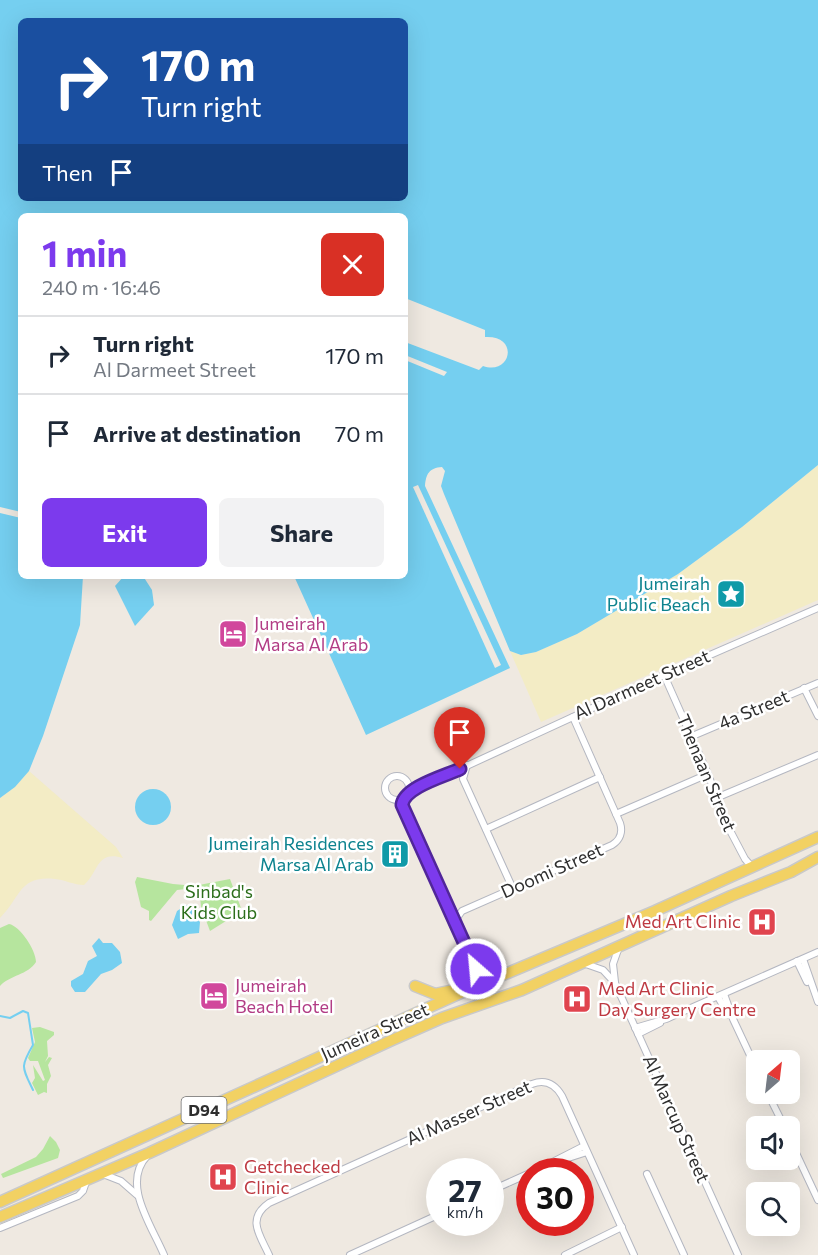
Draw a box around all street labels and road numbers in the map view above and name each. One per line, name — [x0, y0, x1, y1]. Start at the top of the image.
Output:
street label: Al Darmeet Street — [570, 644, 713, 724]
street label: 4a Street — [715, 684, 792, 734]
street label: Thenaan Street — [672, 711, 741, 835]
street label: Doomi Street — [497, 838, 606, 902]
street label: Jumeira Street — [317, 997, 432, 1065]
street label: Al Marcup Street — [639, 1051, 715, 1186]
street label: Al Masser Street — [403, 1075, 534, 1149]
road number: D94 — [182, 1097, 226, 1123]

